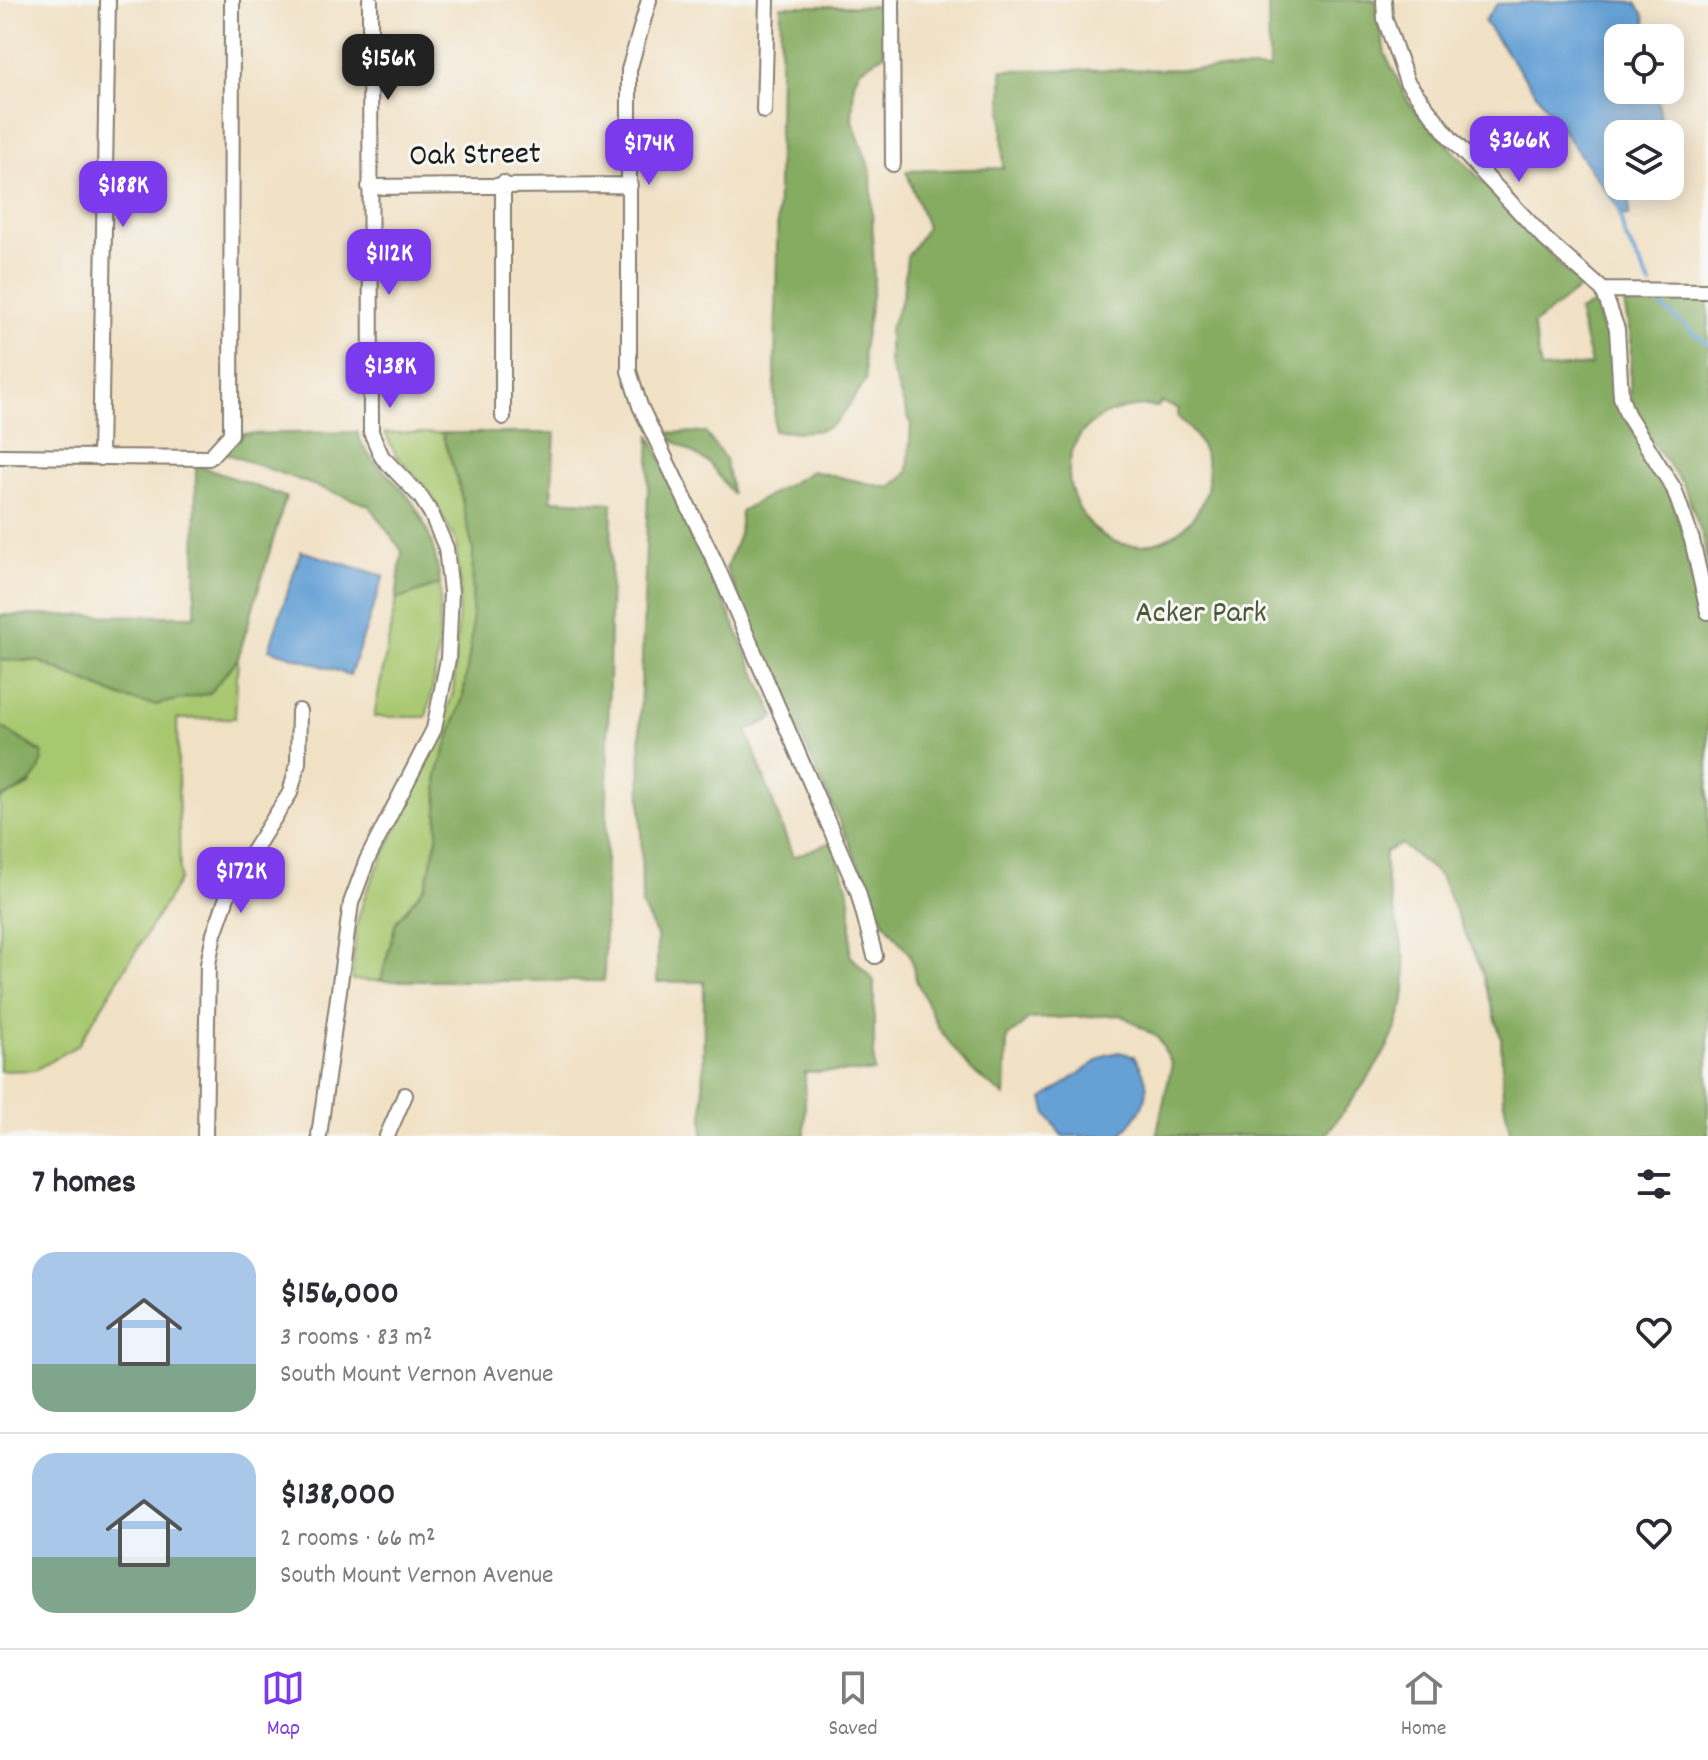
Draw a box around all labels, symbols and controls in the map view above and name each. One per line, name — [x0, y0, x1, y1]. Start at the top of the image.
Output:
map controls — [1604, 24, 1684, 200]
button: locate — [1604, 24, 1684, 104]
pin: $156K — [332, 34, 444, 102]
text: $156K — [360, 41, 416, 78]
pin: $366K — [1463, 116, 1575, 184]
pin: $174K — [593, 119, 705, 187]
button: layers — [1604, 120, 1684, 200]
text: $366K — [1488, 123, 1550, 160]
text: $174K — [623, 126, 675, 163]
street label: Oak Street — [409, 133, 541, 181]
pin: $188K — [67, 161, 179, 229]
text: $188K — [97, 168, 149, 205]
pin: $112K — [333, 229, 445, 297]
text: $112K — [365, 236, 413, 273]
pin: $138K — [334, 342, 446, 410]
text: $138K — [364, 349, 416, 386]
park label: Acker Park — [1135, 592, 1267, 638]
pin: $172K — [185, 847, 297, 915]
text: $172K — [215, 854, 267, 891]
text: 7 homes — [32, 1160, 136, 1209]
icon: filters — [1632, 1162, 1676, 1206]
text: $156,000 — [280, 1271, 399, 1320]
icon: home — [96, 1284, 192, 1380]
icon: heart — [1632, 1310, 1676, 1354]
text: 3 rooms · 83 m² — [280, 1320, 432, 1357]
text: South Mount Vernon Avenue — [280, 1357, 554, 1394]
text: $138,000 — [280, 1472, 395, 1521]
icon: home — [96, 1485, 192, 1581]
icon: heart — [1632, 1511, 1676, 1555]
text: 2 rooms · 66 m² — [280, 1521, 436, 1558]
text: South Mount Vernon Avenue — [280, 1558, 554, 1595]
tab: Map — [261, 1666, 305, 1745]
tab: Saved — [828, 1666, 878, 1745]
tab: Home — [1401, 1666, 1446, 1745]

